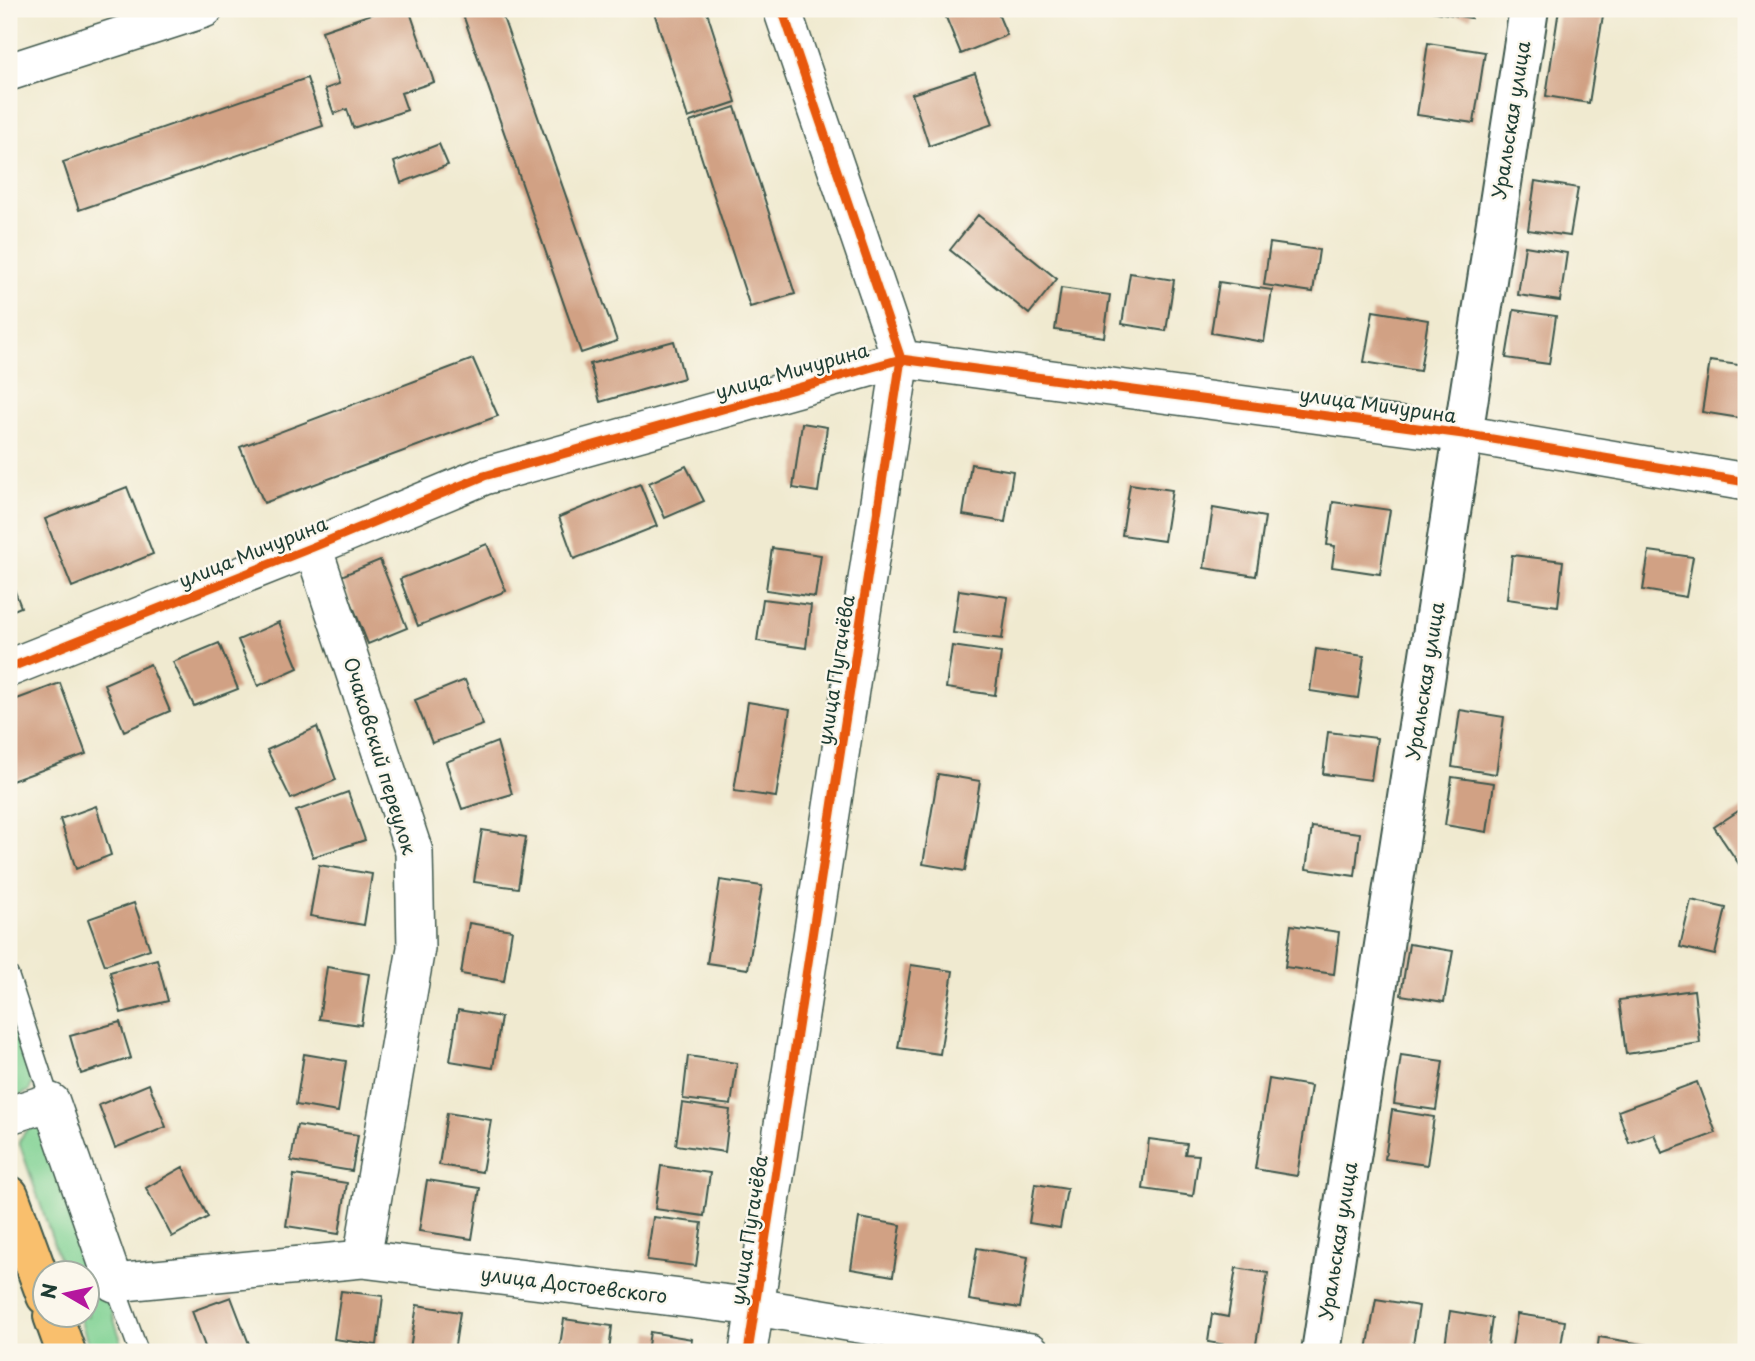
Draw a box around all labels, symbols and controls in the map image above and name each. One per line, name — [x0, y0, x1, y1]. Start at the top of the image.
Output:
street label: Уральская улица — [1484, 39, 1536, 201]
street label: улица Мичурина — [712, 335, 872, 405]
street label: улица Мичурина — [1298, 379, 1459, 429]
street label: улица Мичурина — [174, 508, 331, 594]
street label: улица Пугачёва — [809, 593, 861, 747]
street label: Уральская улица — [1398, 600, 1450, 762]
street label: Очаковский переулок — [338, 654, 425, 859]
street label: улица Пугачёва — [722, 1153, 774, 1307]
street label: Уральская улица — [1311, 1160, 1363, 1322]
street label: улица Достоевского — [479, 1259, 669, 1309]
north arrow — [32, 1260, 102, 1330]
text: N — [33, 1282, 63, 1301]

